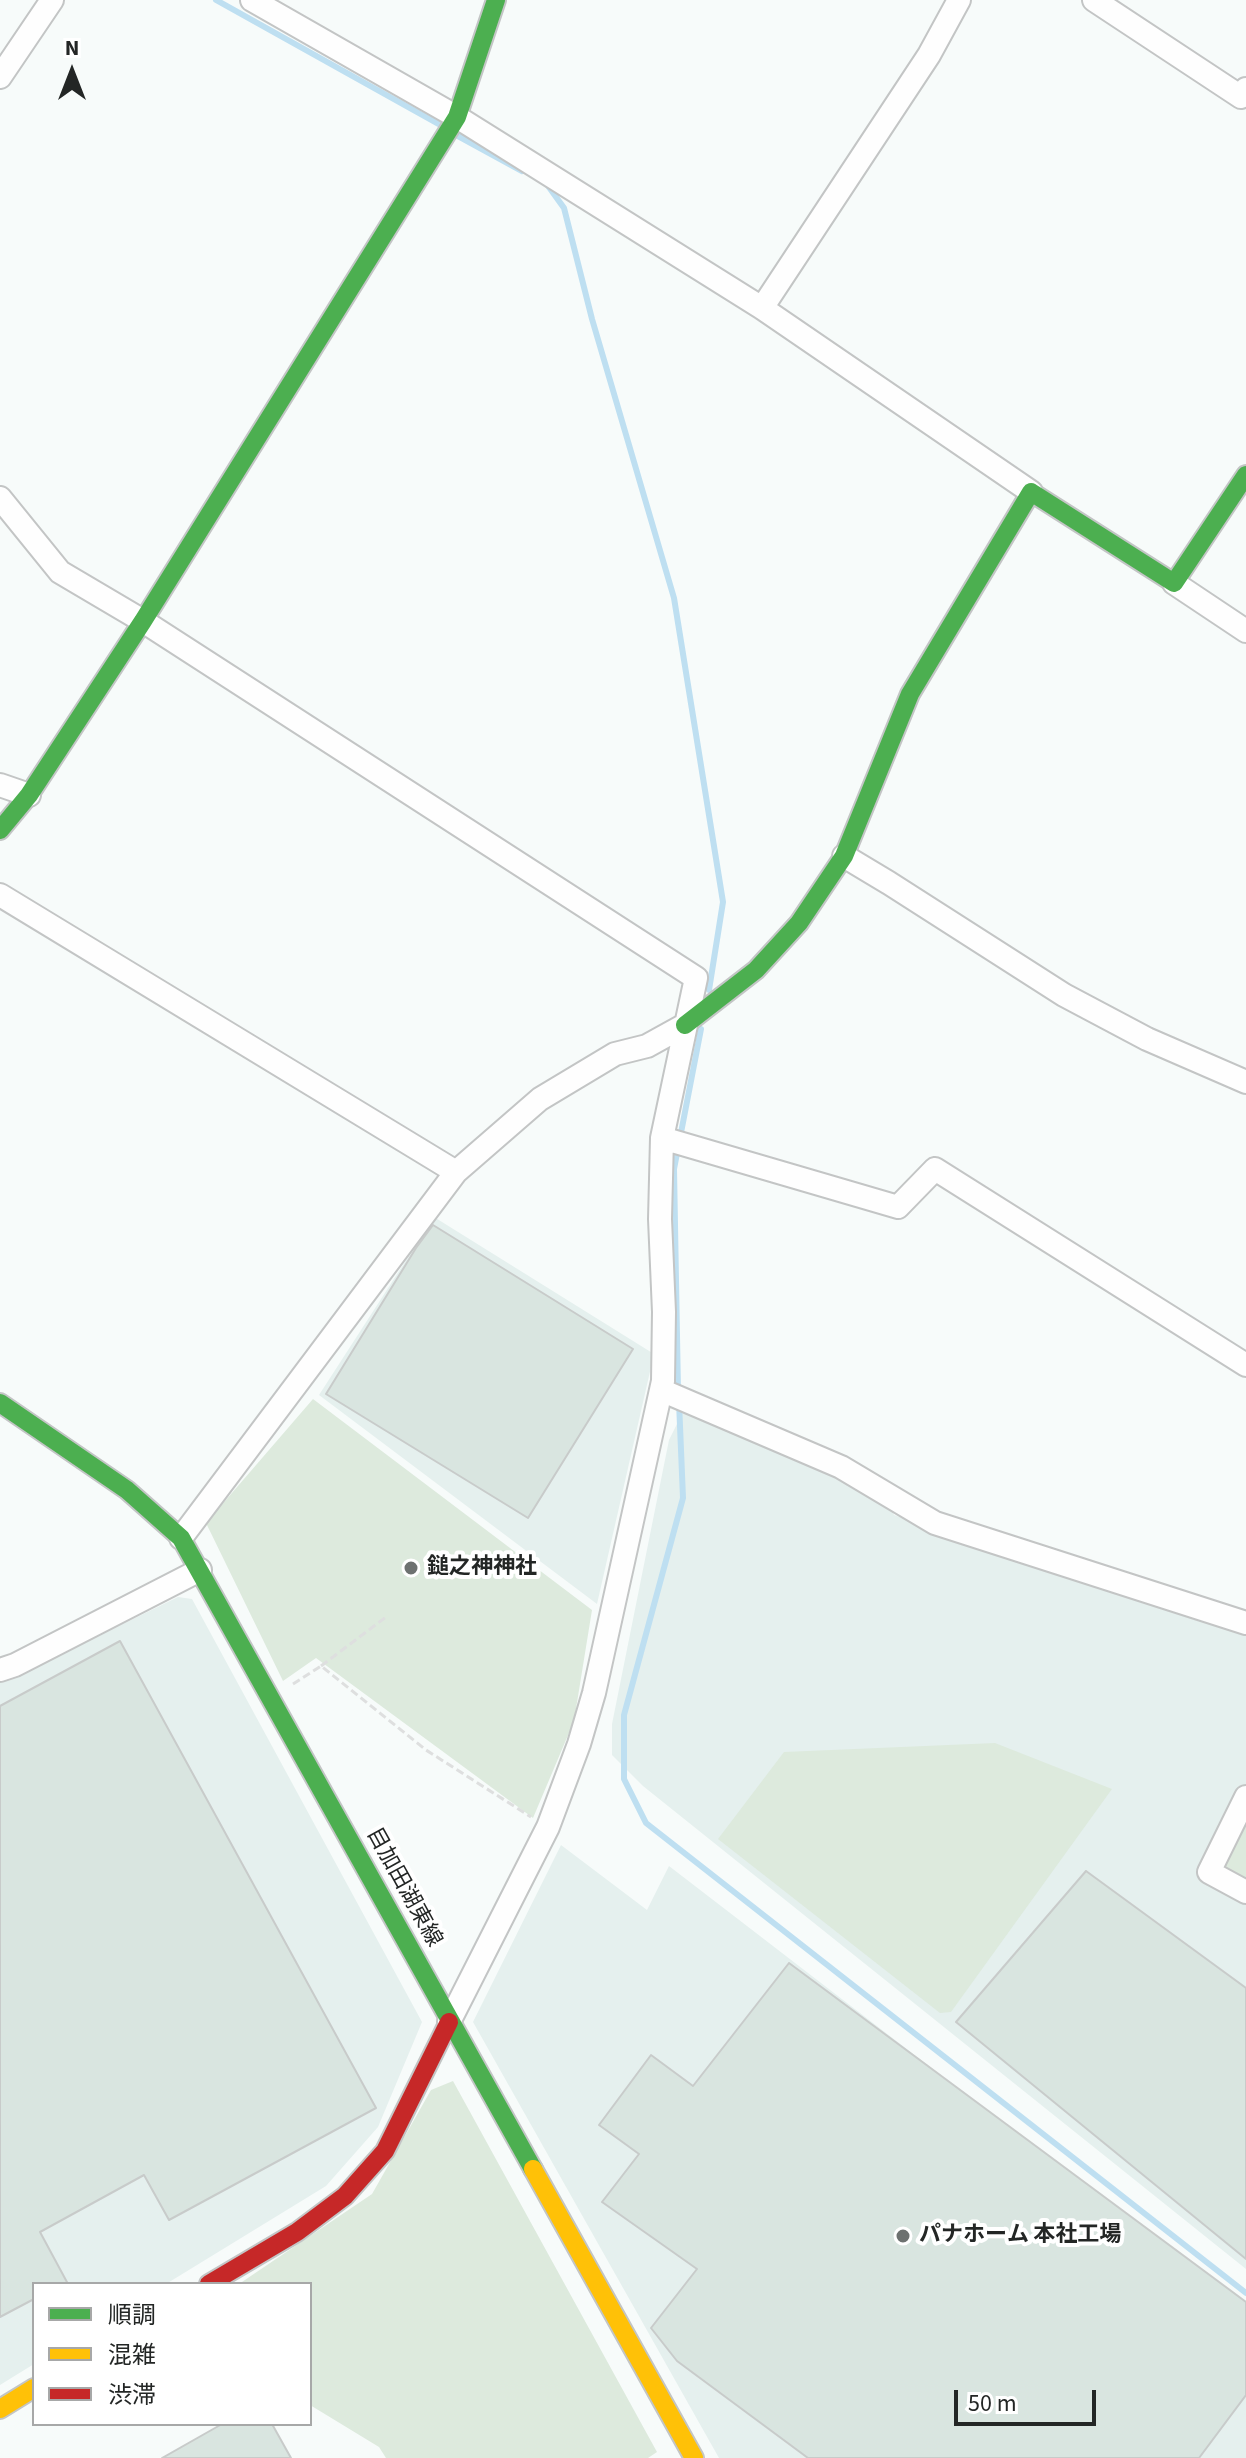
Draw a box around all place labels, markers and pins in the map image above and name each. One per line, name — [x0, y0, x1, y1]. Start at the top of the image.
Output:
place label: 鎚之神神社 — [427, 1555, 537, 1581]
marker: 鎚之神神社 — [402, 1559, 420, 1577]
place label: パナホーム 本社工場 — [919, 2223, 1121, 2249]
marker: パナホーム 本社工場 — [894, 2227, 912, 2245]

